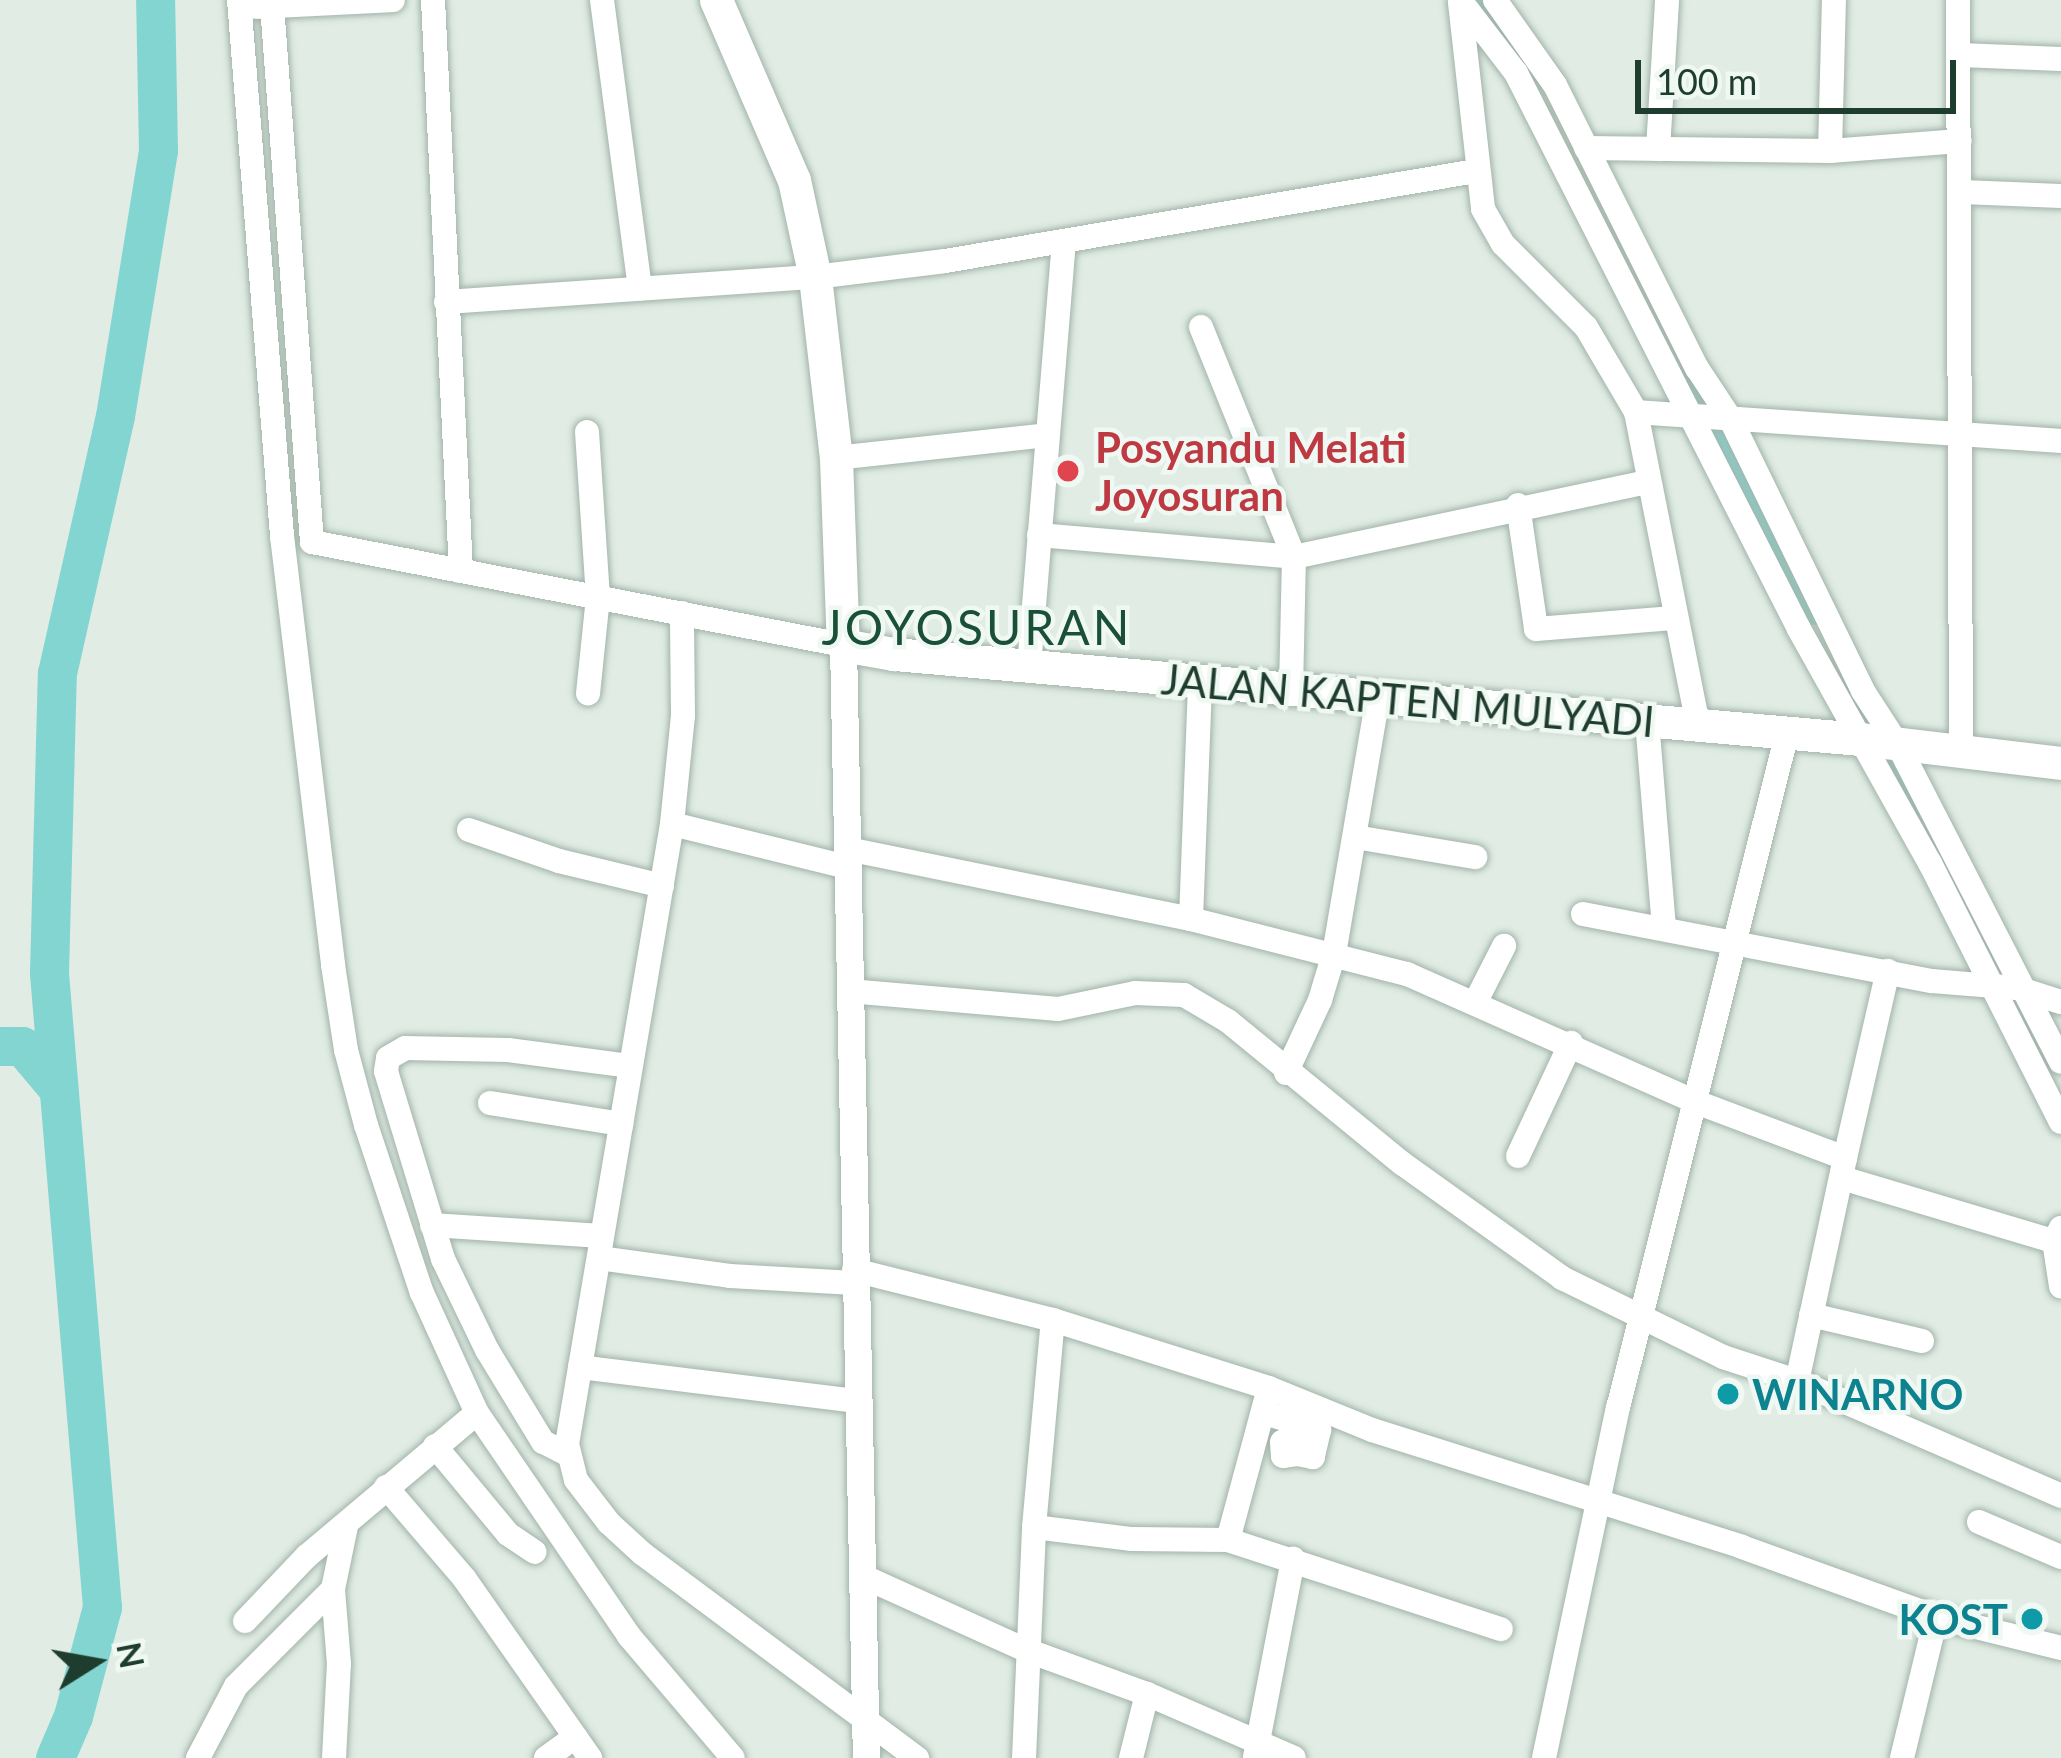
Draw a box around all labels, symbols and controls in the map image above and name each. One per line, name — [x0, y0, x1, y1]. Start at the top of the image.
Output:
scale bar — [1641, 36, 1962, 110]
text: 100 m — [1656, 59, 1757, 103]
place label: Posyandu Melati Joyosuran — [1095, 422, 1407, 520]
marker: Posyandu Melati Joyosuran — [1052, 455, 1084, 487]
district label: JOYOSURAN — [822, 598, 1132, 656]
street label: JALAN KAPTEN MULYADI — [1159, 653, 1657, 747]
place label: WINARNO — [1752, 1369, 1963, 1419]
marker: WINARNO — [1715, 1381, 1741, 1407]
place label: KOST — [1899, 1594, 2008, 1644]
north arrow — [36, 1602, 156, 1722]
marker: KOST — [2019, 1606, 2045, 1632]
text: N — [109, 1639, 153, 1671]

